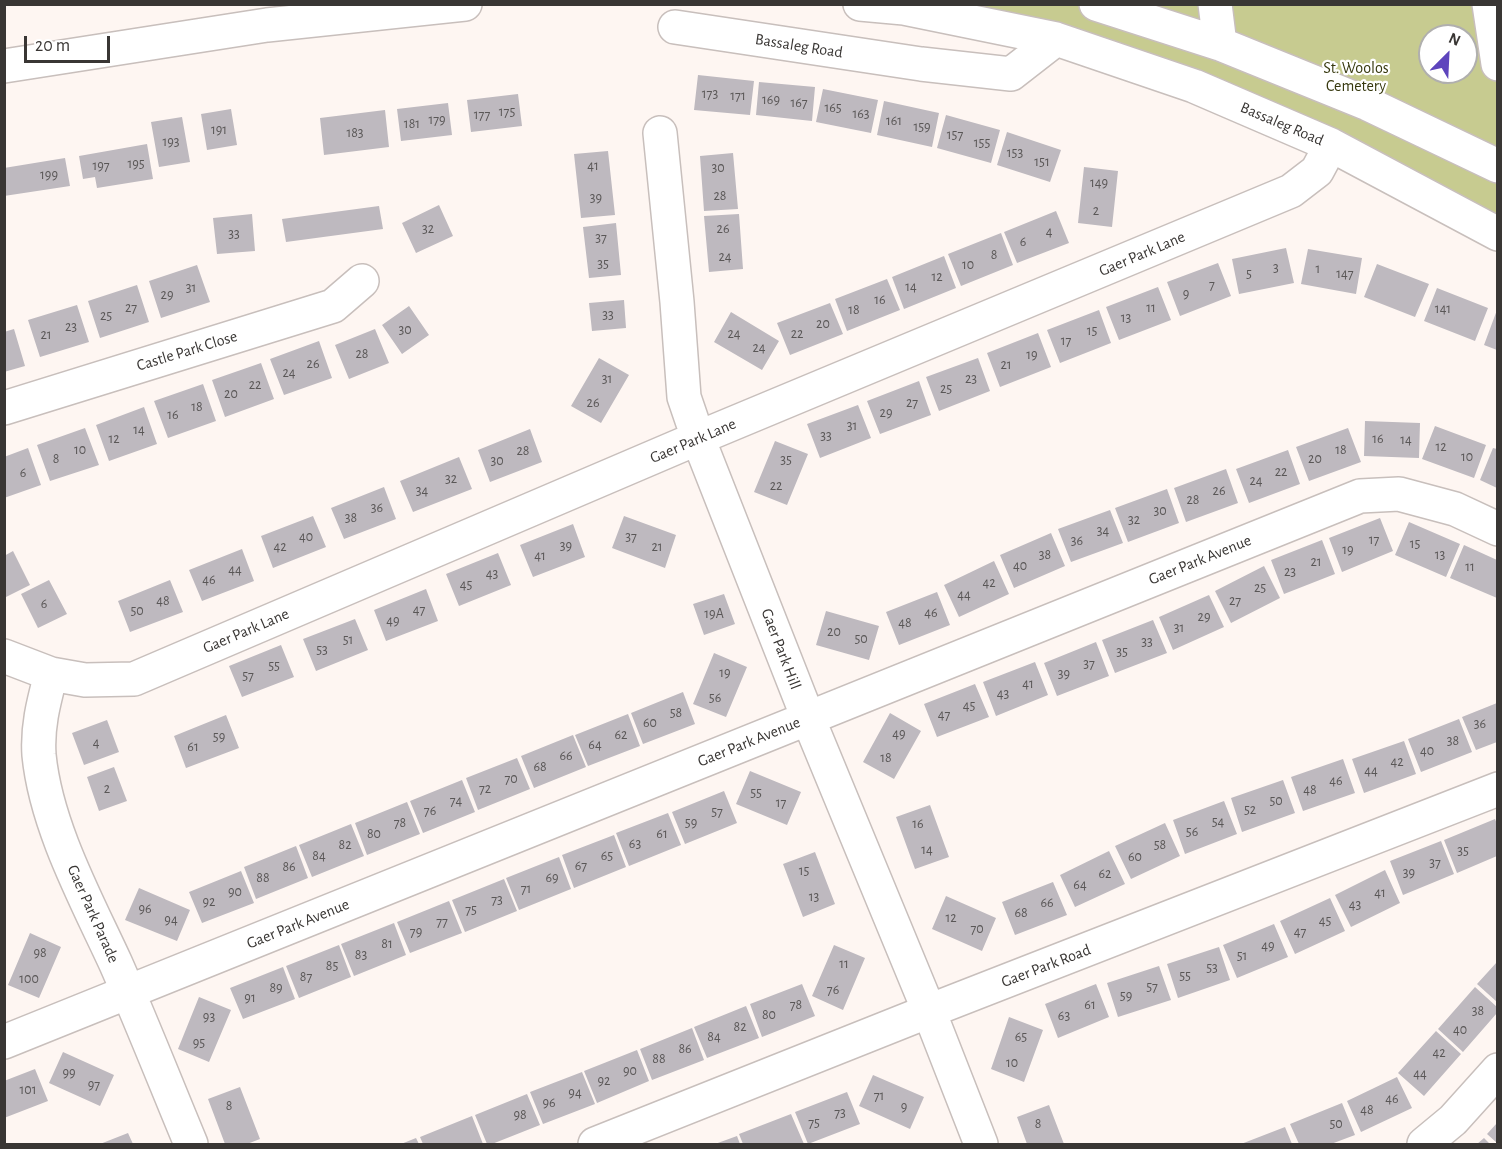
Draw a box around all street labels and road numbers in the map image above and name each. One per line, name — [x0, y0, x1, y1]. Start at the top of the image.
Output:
street label: Bassaleg Road — [754, 30, 844, 62]
street label: Bassaleg Road — [1237, 98, 1327, 150]
street label: Gaer Park Lane — [1096, 227, 1188, 281]
street label: Castle Park Close — [134, 327, 240, 375]
street label: Gaer Park Lane — [647, 414, 739, 468]
street label: Gaer Park Avenue — [1146, 531, 1254, 589]
street label: Gaer Park Lane — [200, 604, 292, 658]
street label: Gaer Park Hill — [757, 606, 805, 692]
street label: Gaer Park Avenue — [695, 713, 803, 771]
street label: Gaer Park Parade — [63, 862, 123, 966]
street label: Gaer Park Avenue — [244, 895, 352, 953]
street label: Gaer Park Road — [999, 940, 1093, 992]

